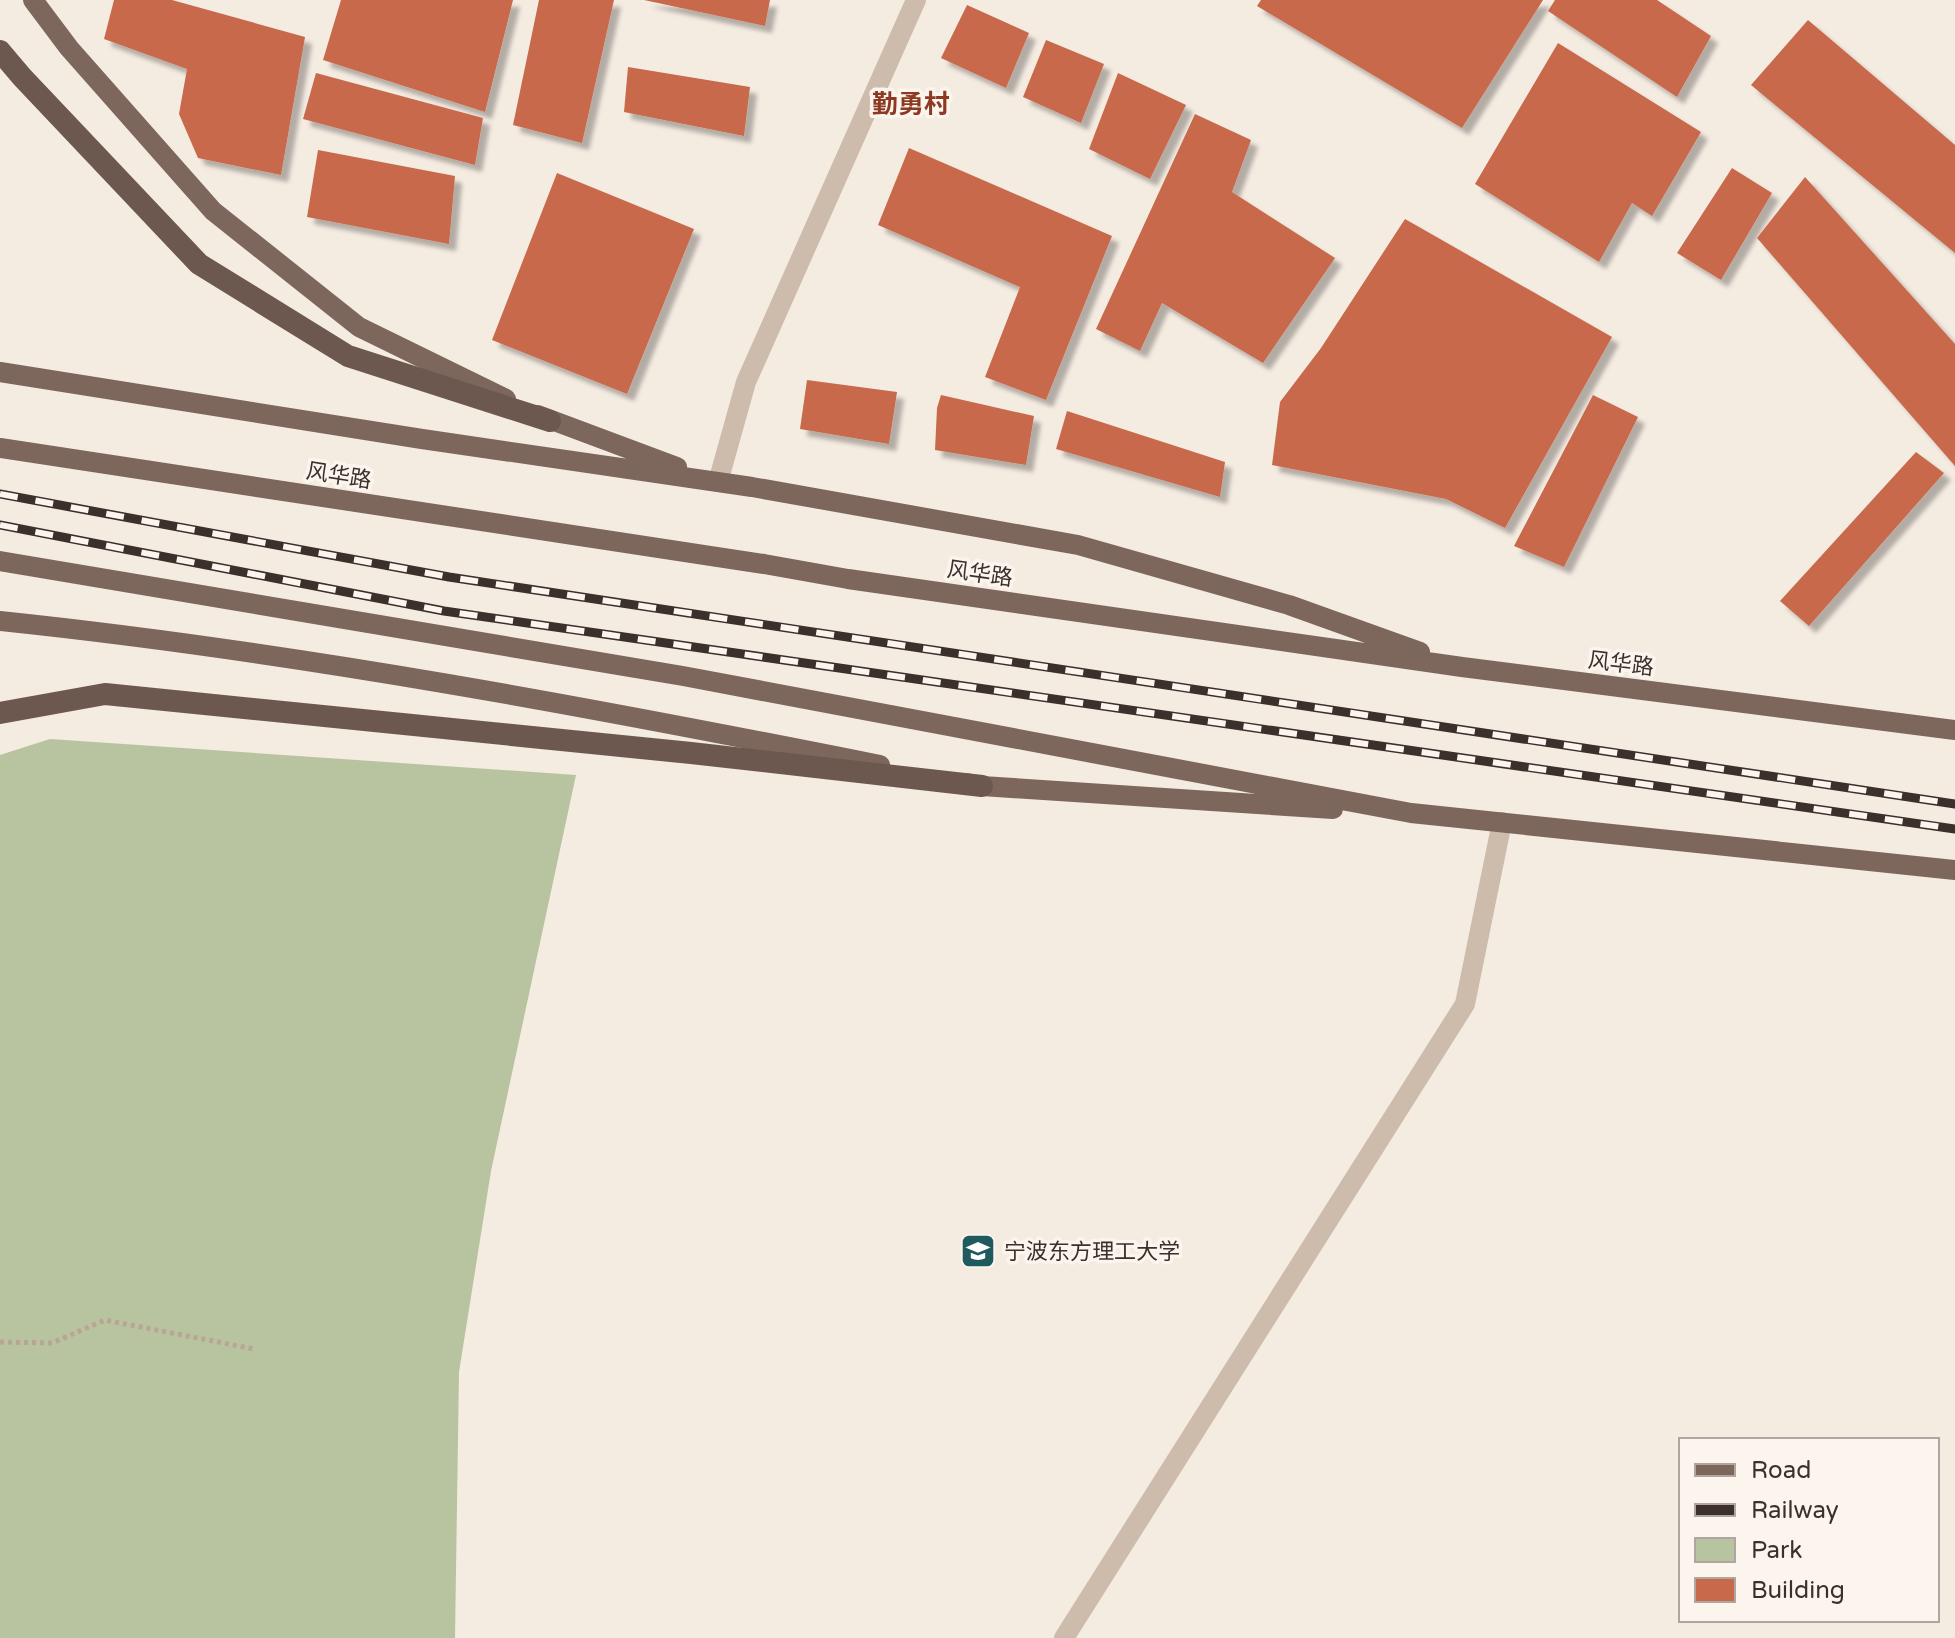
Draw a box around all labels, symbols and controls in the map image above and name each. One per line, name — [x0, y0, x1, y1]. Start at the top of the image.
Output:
district label: 勤勇村 — [872, 89, 950, 120]
street label: 风华路 — [304, 458, 373, 494]
street label: 风华路 — [945, 557, 1014, 591]
street label: 风华路 — [1587, 647, 1655, 681]
school or university icon: 宁波东方理工大学 — [959, 1232, 997, 1270]
place label: 宁波东方理工大学 — [1004, 1239, 1180, 1265]
legend — [1679, 1438, 1939, 1622]
text: Road — [1751, 1456, 1811, 1485]
text: Railway — [1751, 1496, 1839, 1525]
text: Park — [1751, 1536, 1802, 1565]
text: Building — [1751, 1576, 1845, 1605]

